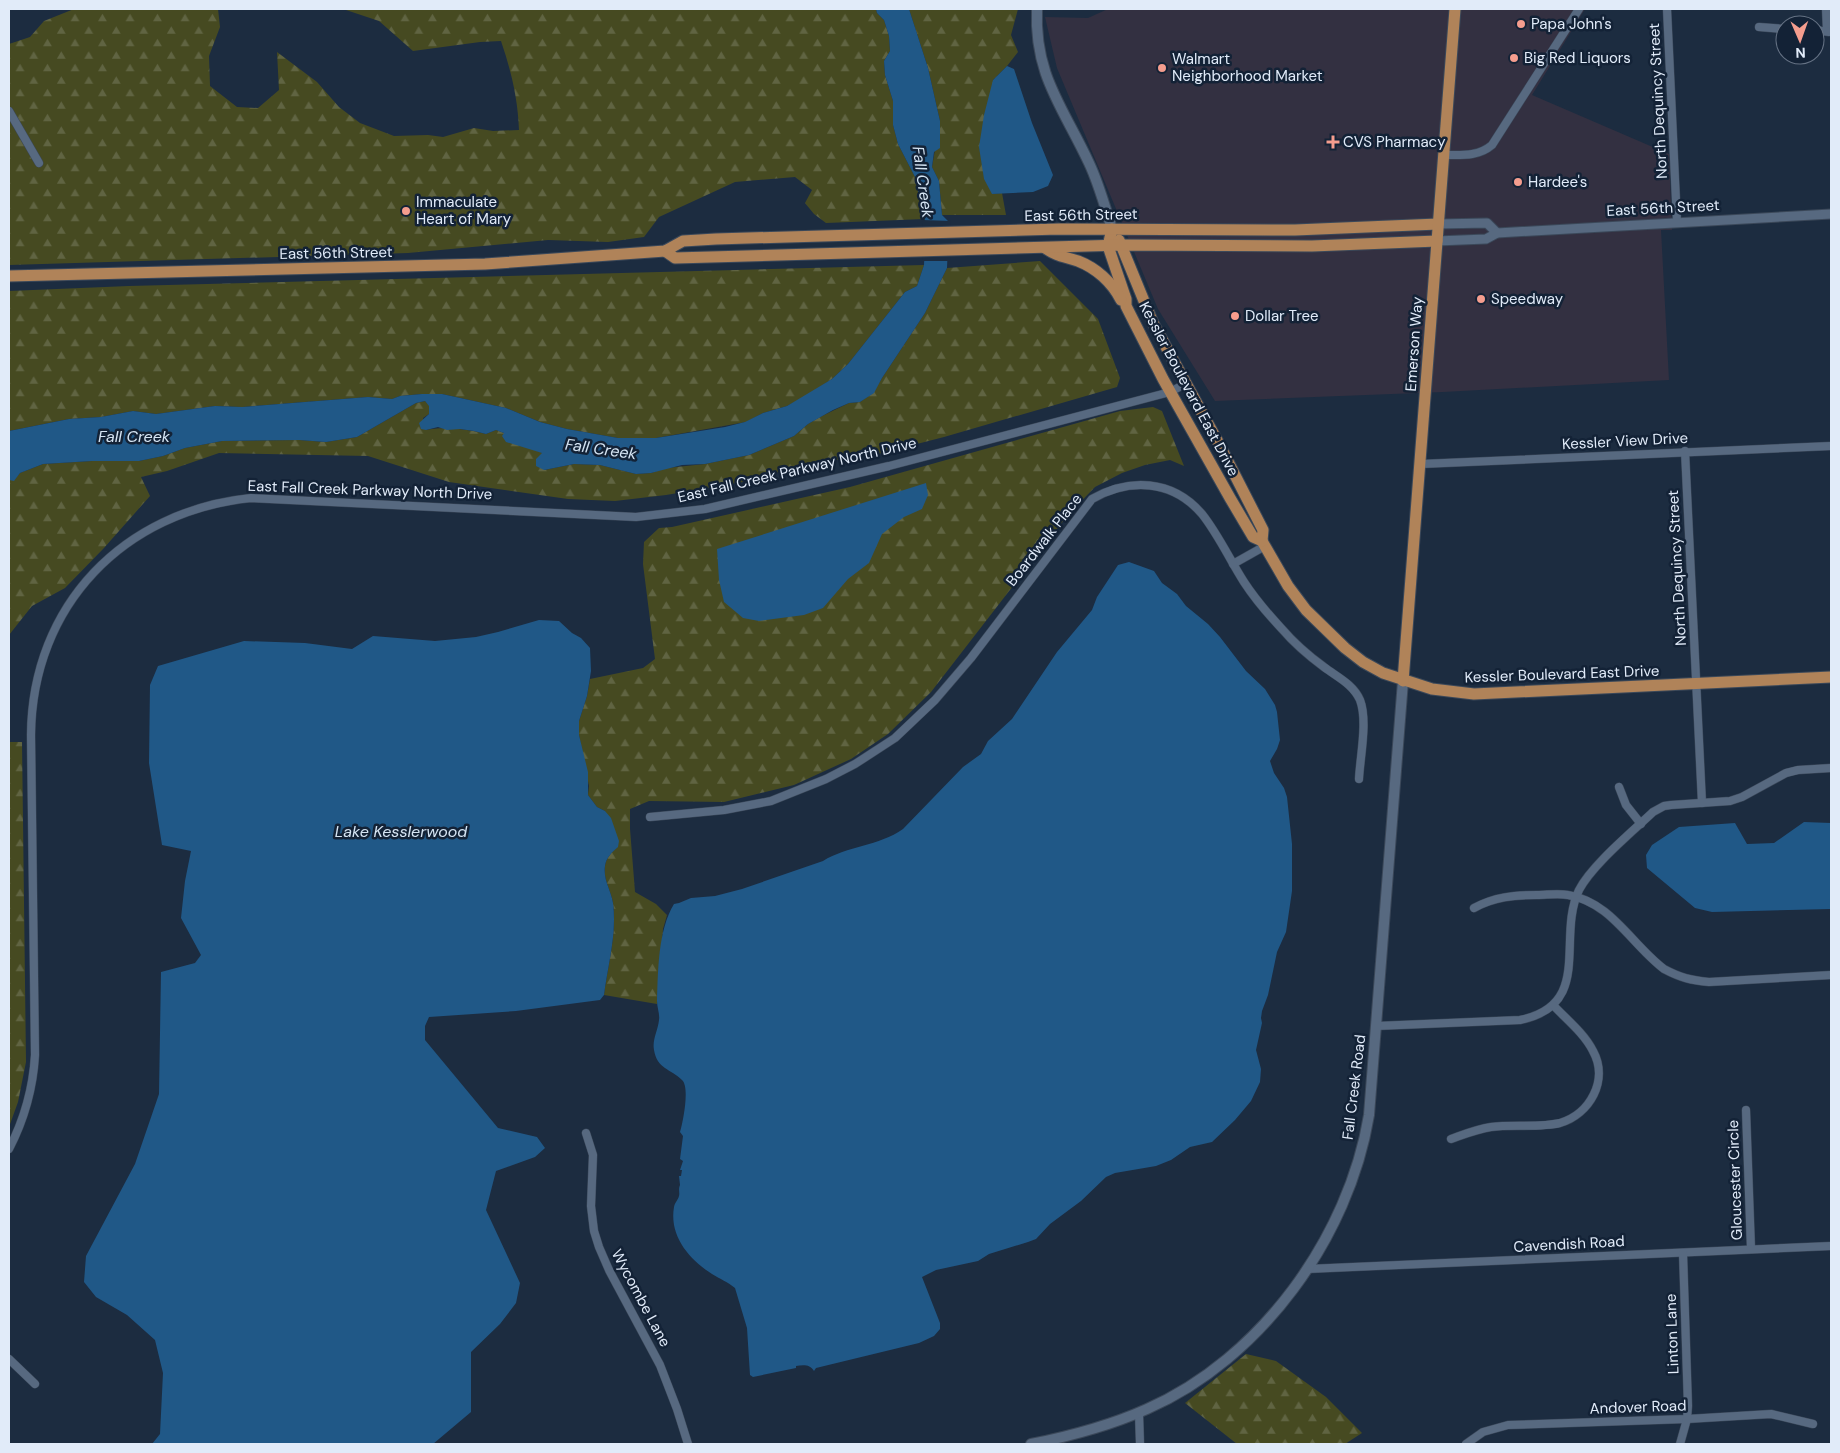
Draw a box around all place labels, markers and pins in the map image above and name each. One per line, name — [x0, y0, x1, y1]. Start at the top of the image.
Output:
place label: Papa John's — [1531, 14, 1612, 34]
marker: Papa John's — [1515, 18, 1527, 30]
place label: Big Red Liquors — [1524, 48, 1631, 68]
place label: Walmart Neighborhood Market — [1172, 49, 1323, 86]
marker: Big Red Liquors — [1508, 52, 1520, 64]
marker: Walmart Neighborhood Market — [1156, 62, 1168, 74]
place label: CVS Pharmacy — [1343, 132, 1446, 152]
marker: CVS Pharmacy — [1327, 136, 1339, 148]
place label: Hardee's — [1528, 172, 1587, 192]
marker: Hardee's — [1512, 176, 1524, 188]
place label: Immaculate Heart of Mary — [416, 192, 512, 229]
marker: Immaculate Heart of Mary — [400, 205, 412, 217]
place label: Speedway — [1491, 289, 1564, 309]
marker: Speedway — [1475, 293, 1487, 305]
place label: Dollar Tree — [1245, 306, 1318, 326]
marker: Dollar Tree — [1229, 310, 1241, 322]

